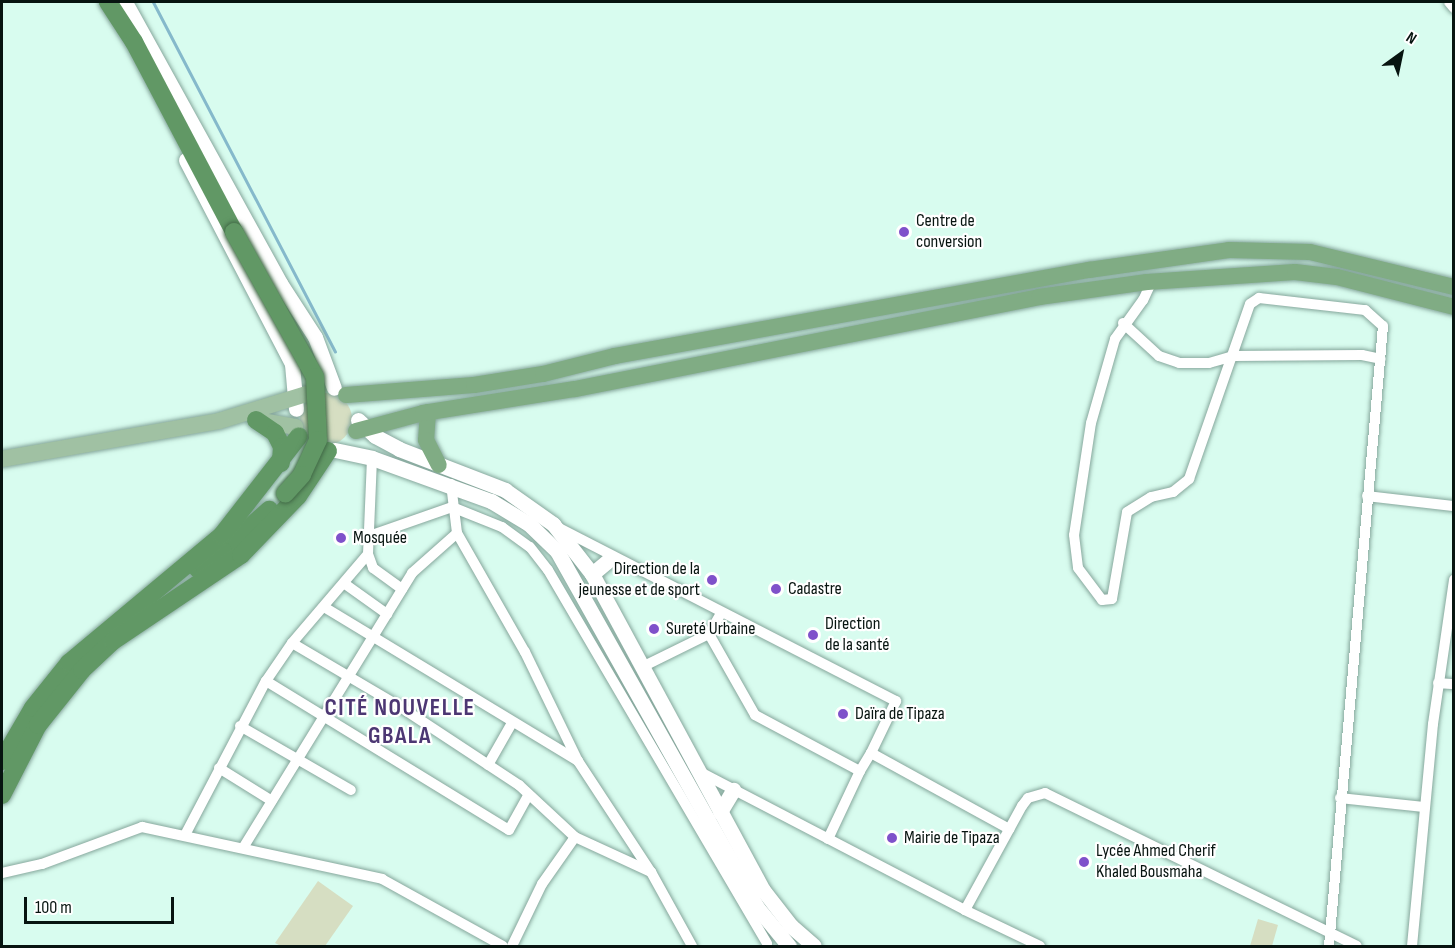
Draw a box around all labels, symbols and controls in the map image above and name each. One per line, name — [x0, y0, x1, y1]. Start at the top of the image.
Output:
north arrow — [1371, 24, 1431, 84]
text: N — [1402, 28, 1420, 49]
place label: Centre de conversion — [916, 211, 982, 254]
marker: Centre de conversion — [897, 225, 911, 239]
place label: Mosquée — [353, 527, 407, 549]
marker: Mosquée — [334, 531, 348, 545]
place label: Direction de la jeunesse et de sport — [579, 559, 700, 602]
marker: Direction de la jeunesse et de sport — [705, 573, 719, 587]
place label: Cadastre — [788, 578, 842, 600]
marker: Cadastre — [769, 582, 783, 596]
place label: Direction de la santé — [825, 614, 889, 656]
place label: Sureté Urbaine — [666, 618, 755, 640]
marker: Sureté Urbaine — [647, 622, 661, 636]
marker: Direction de la santé — [806, 628, 820, 642]
district label: CITÉ NOUVELLE GBALA — [325, 694, 475, 750]
place label: Daïra de Tipaza — [855, 703, 945, 725]
marker: Daïra de Tipaza — [836, 707, 850, 721]
place label: Mairie de Tipaza — [904, 827, 1000, 849]
marker: Mairie de Tipaza — [885, 831, 899, 845]
place label: Lycée Ahmed Cherif Khaled Bousmaha — [1096, 841, 1216, 884]
marker: Lycée Ahmed Cherif Khaled Bousmaha — [1077, 855, 1091, 869]
scale bar — [27, 885, 177, 923]
text: 100 m — [35, 897, 72, 918]

